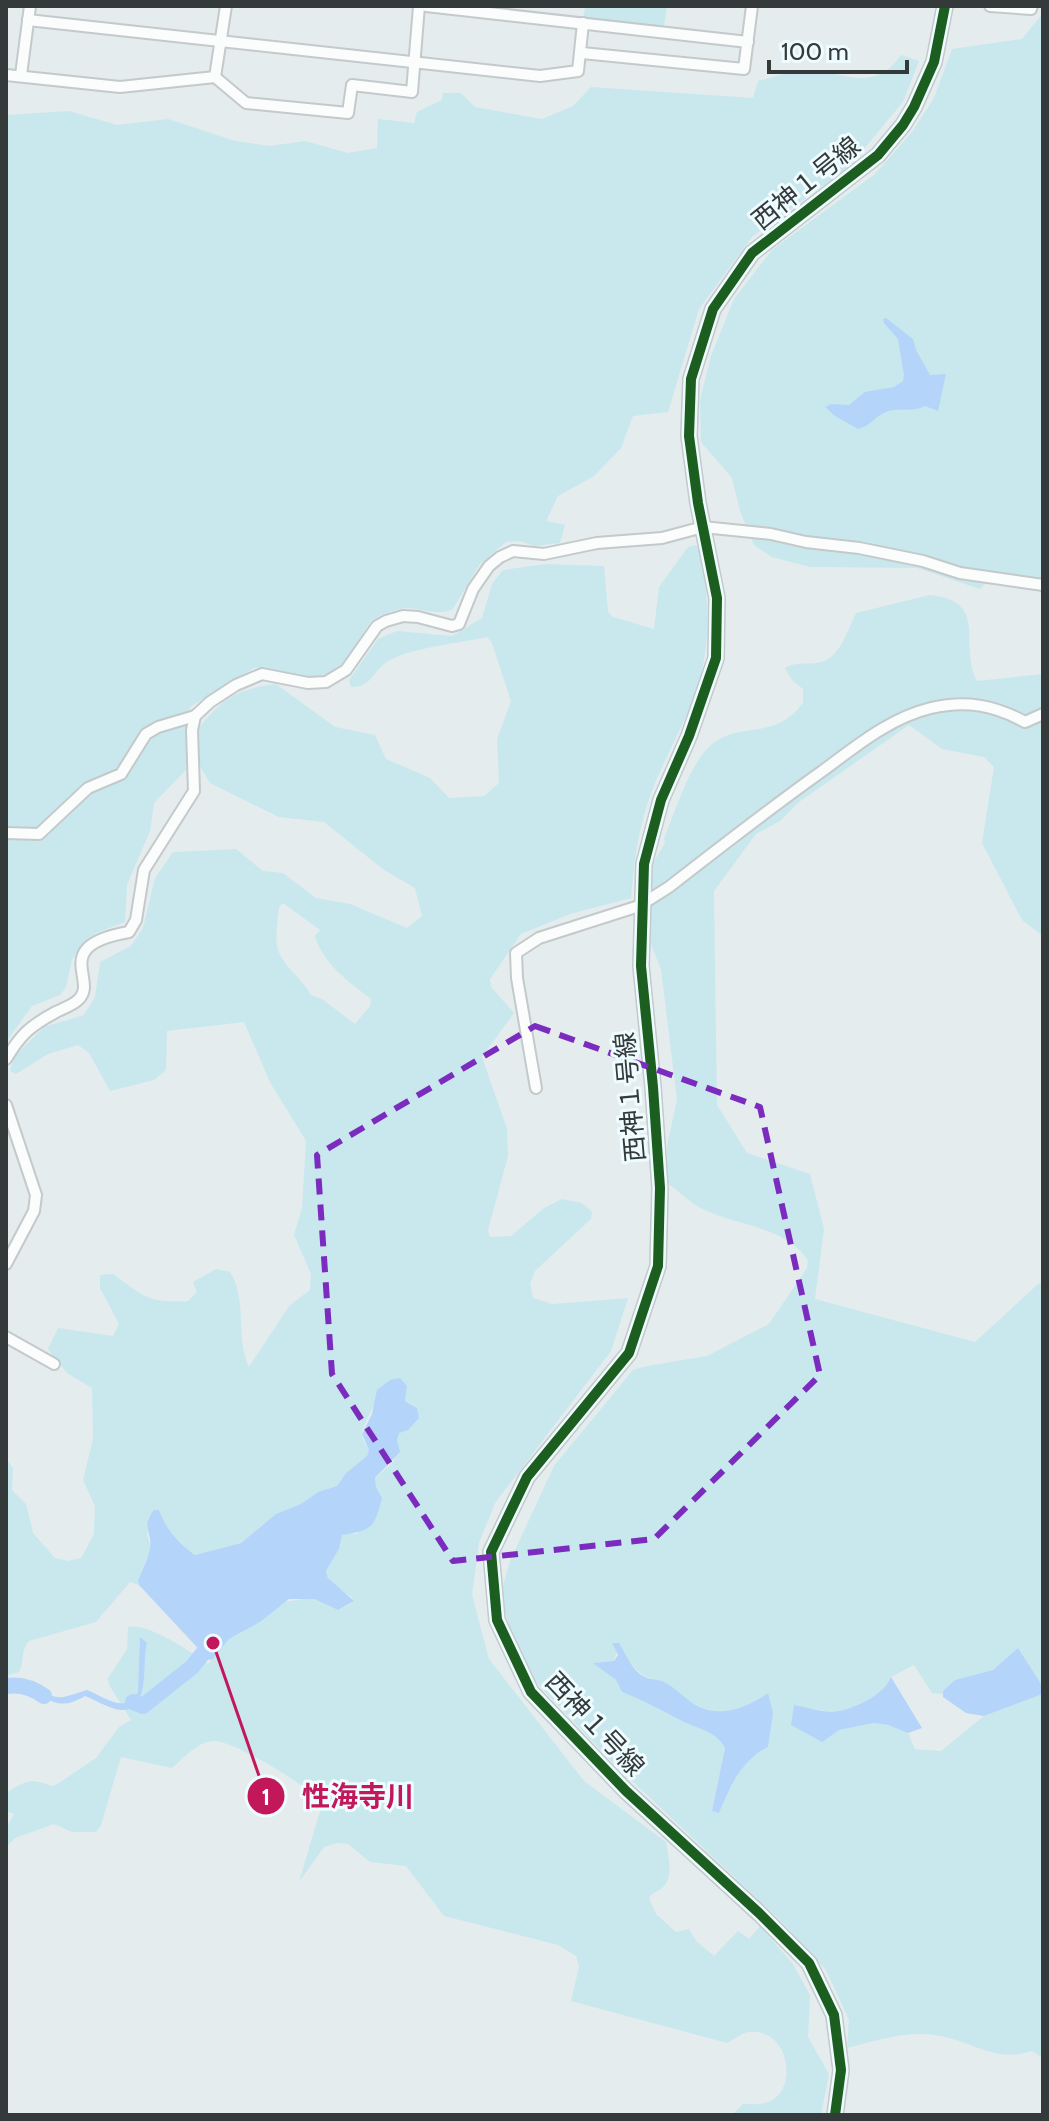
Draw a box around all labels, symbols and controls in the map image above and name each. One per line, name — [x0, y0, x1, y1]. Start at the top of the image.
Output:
scale bar — [769, 24, 907, 74]
text: 100 m — [781, 37, 849, 66]
street label: 西神１号線 — [745, 130, 867, 236]
street label: 西神１号線 — [608, 1031, 652, 1163]
street label: 西神１号線 — [539, 1666, 651, 1782]
callout: 性海寺川 — [246, 1770, 430, 1822]
text: 性海寺川 — [302, 1779, 414, 1813]
text: 1 — [262, 1782, 270, 1811]

